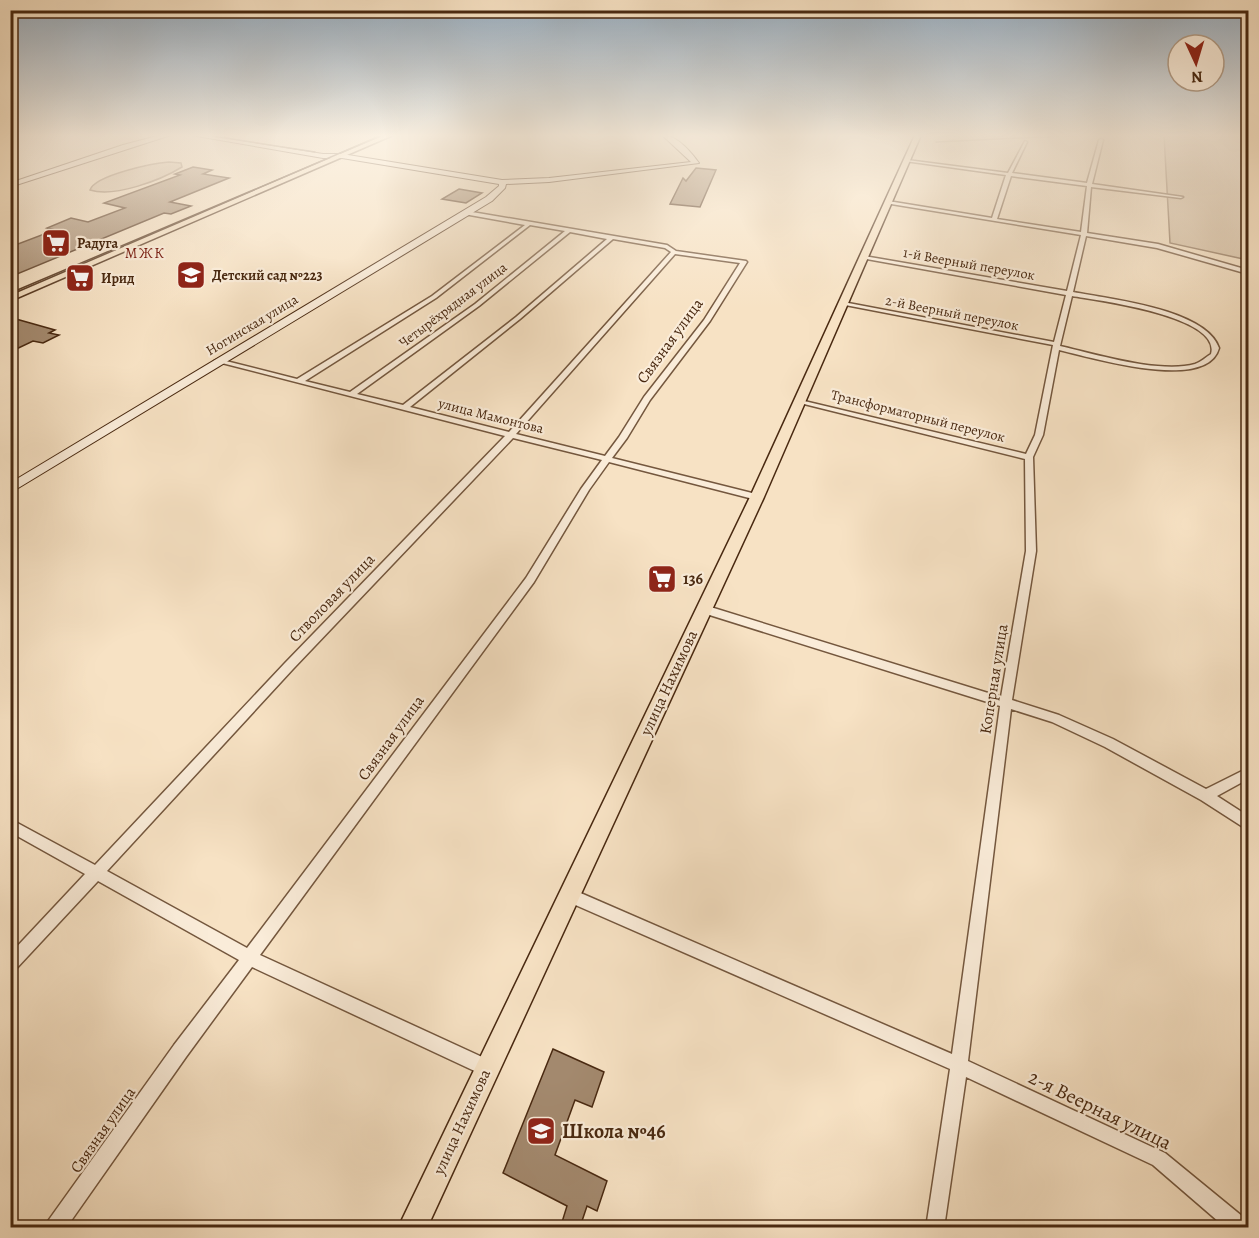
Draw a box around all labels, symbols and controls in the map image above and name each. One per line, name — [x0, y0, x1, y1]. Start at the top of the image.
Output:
north arrow — [1166, 33, 1226, 93]
text: N — [1190, 66, 1204, 88]
supermarket icon: Радуга — [40, 227, 72, 259]
place label: Радуга — [77, 234, 118, 253]
district label: МЖК — [125, 243, 165, 263]
street label: 1-й Веерный переулок — [902, 243, 1036, 285]
street label: Четырёхрядная улица — [395, 258, 511, 352]
school or university icon: Детский сад №223 — [175, 259, 207, 291]
supermarket icon: Ирид — [64, 262, 96, 294]
place label: Детский сад №223 — [212, 266, 323, 285]
place label: Ирид — [101, 269, 134, 288]
street label: Ногинская улица — [202, 290, 302, 360]
street label: 2-й Веерный переулок — [884, 291, 1020, 335]
street label: Связная улица — [632, 293, 709, 388]
street label: Трансформаторный переулок — [829, 385, 1007, 447]
street label: улица Мамонтова — [435, 394, 546, 438]
street label: Стволовая улица — [284, 548, 380, 647]
supermarket icon: 136 — [646, 563, 678, 595]
place label: 136 — [683, 568, 704, 590]
street label: Коперная улица — [974, 622, 1014, 736]
street label: улица Нахимова — [634, 626, 703, 740]
street label: Связная улица — [353, 690, 430, 785]
street label: 2-я Веерная улица — [1024, 1064, 1177, 1157]
street label: улица Нахимова — [427, 1065, 496, 1179]
street label: Связная улица — [65, 1082, 141, 1177]
school or university icon: Школа №46 — [525, 1115, 557, 1147]
place label: Школа №46 — [562, 1118, 666, 1145]

